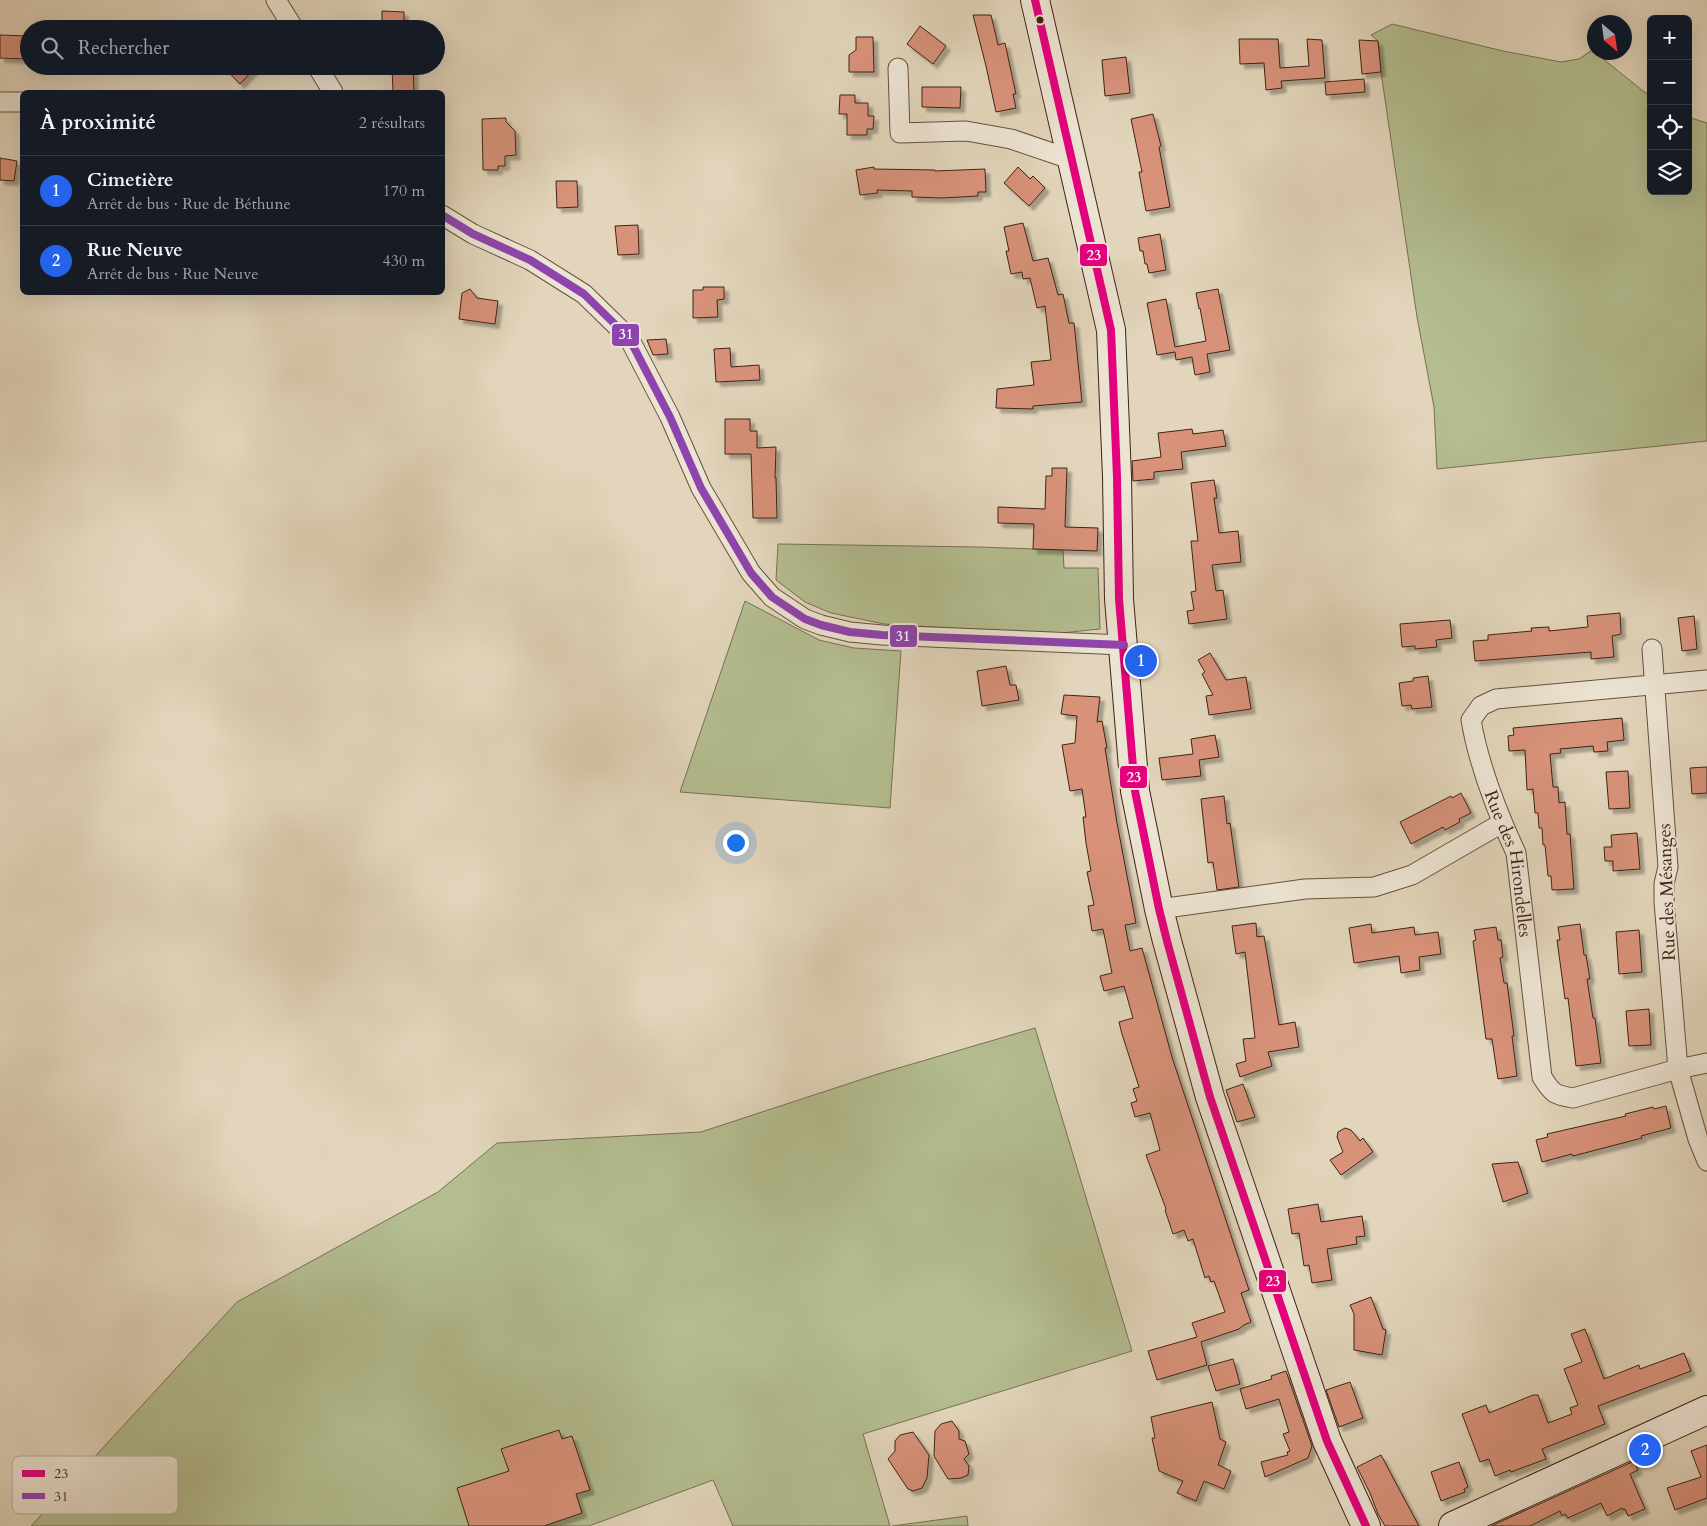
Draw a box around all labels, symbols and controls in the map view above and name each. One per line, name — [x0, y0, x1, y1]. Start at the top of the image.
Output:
unlabelled marker — [1035, 15, 1045, 25]
north arrow — [1587, 15, 1632, 60]
map controls — [1647, 15, 1692, 195]
button: + — [1647, 15, 1692, 60]
search box — [20, 20, 445, 75]
icon: search — [38, 34, 66, 62]
text: Rechercher — [78, 35, 169, 61]
button: − — [1647, 60, 1692, 105]
button: locate — [1647, 105, 1692, 150]
text: À proximité — [40, 108, 156, 137]
text: 2 résultats — [359, 112, 425, 134]
button: layers — [1647, 150, 1692, 195]
text: Cimetière — [87, 167, 173, 193]
text: 1 — [52, 180, 60, 202]
text: 170 m — [383, 180, 425, 202]
text: Arrêt de bus · Rue de Béthune — [87, 193, 291, 215]
text: Rue Neuve — [87, 237, 183, 263]
line badge: 23 — [1079, 243, 1108, 267]
text: 23 — [1087, 246, 1101, 265]
text: 2 — [52, 250, 60, 272]
text: 430 m — [383, 250, 425, 272]
text: Arrêt de bus · Rue Neuve — [87, 263, 259, 285]
line badge: 31 — [611, 323, 640, 347]
text: 31 — [619, 325, 633, 344]
line badge: 31 — [889, 624, 918, 648]
text: 31 — [896, 627, 910, 646]
pin: 1 — [1125, 642, 1157, 680]
line badge: 23 — [1119, 765, 1148, 789]
text: 23 — [1127, 768, 1141, 787]
street label: Rue des Hirondelles — [1478, 786, 1538, 938]
street label: Rue des Mésanges — [1652, 823, 1682, 961]
your location — [723, 830, 749, 856]
line badge: 23 — [1258, 1269, 1287, 1293]
text: 23 — [1266, 1272, 1280, 1291]
pin: 2 — [1629, 1431, 1661, 1469]
legend — [12, 1456, 178, 1514]
text: 23 — [54, 1464, 68, 1483]
text: 31 — [54, 1487, 68, 1506]

